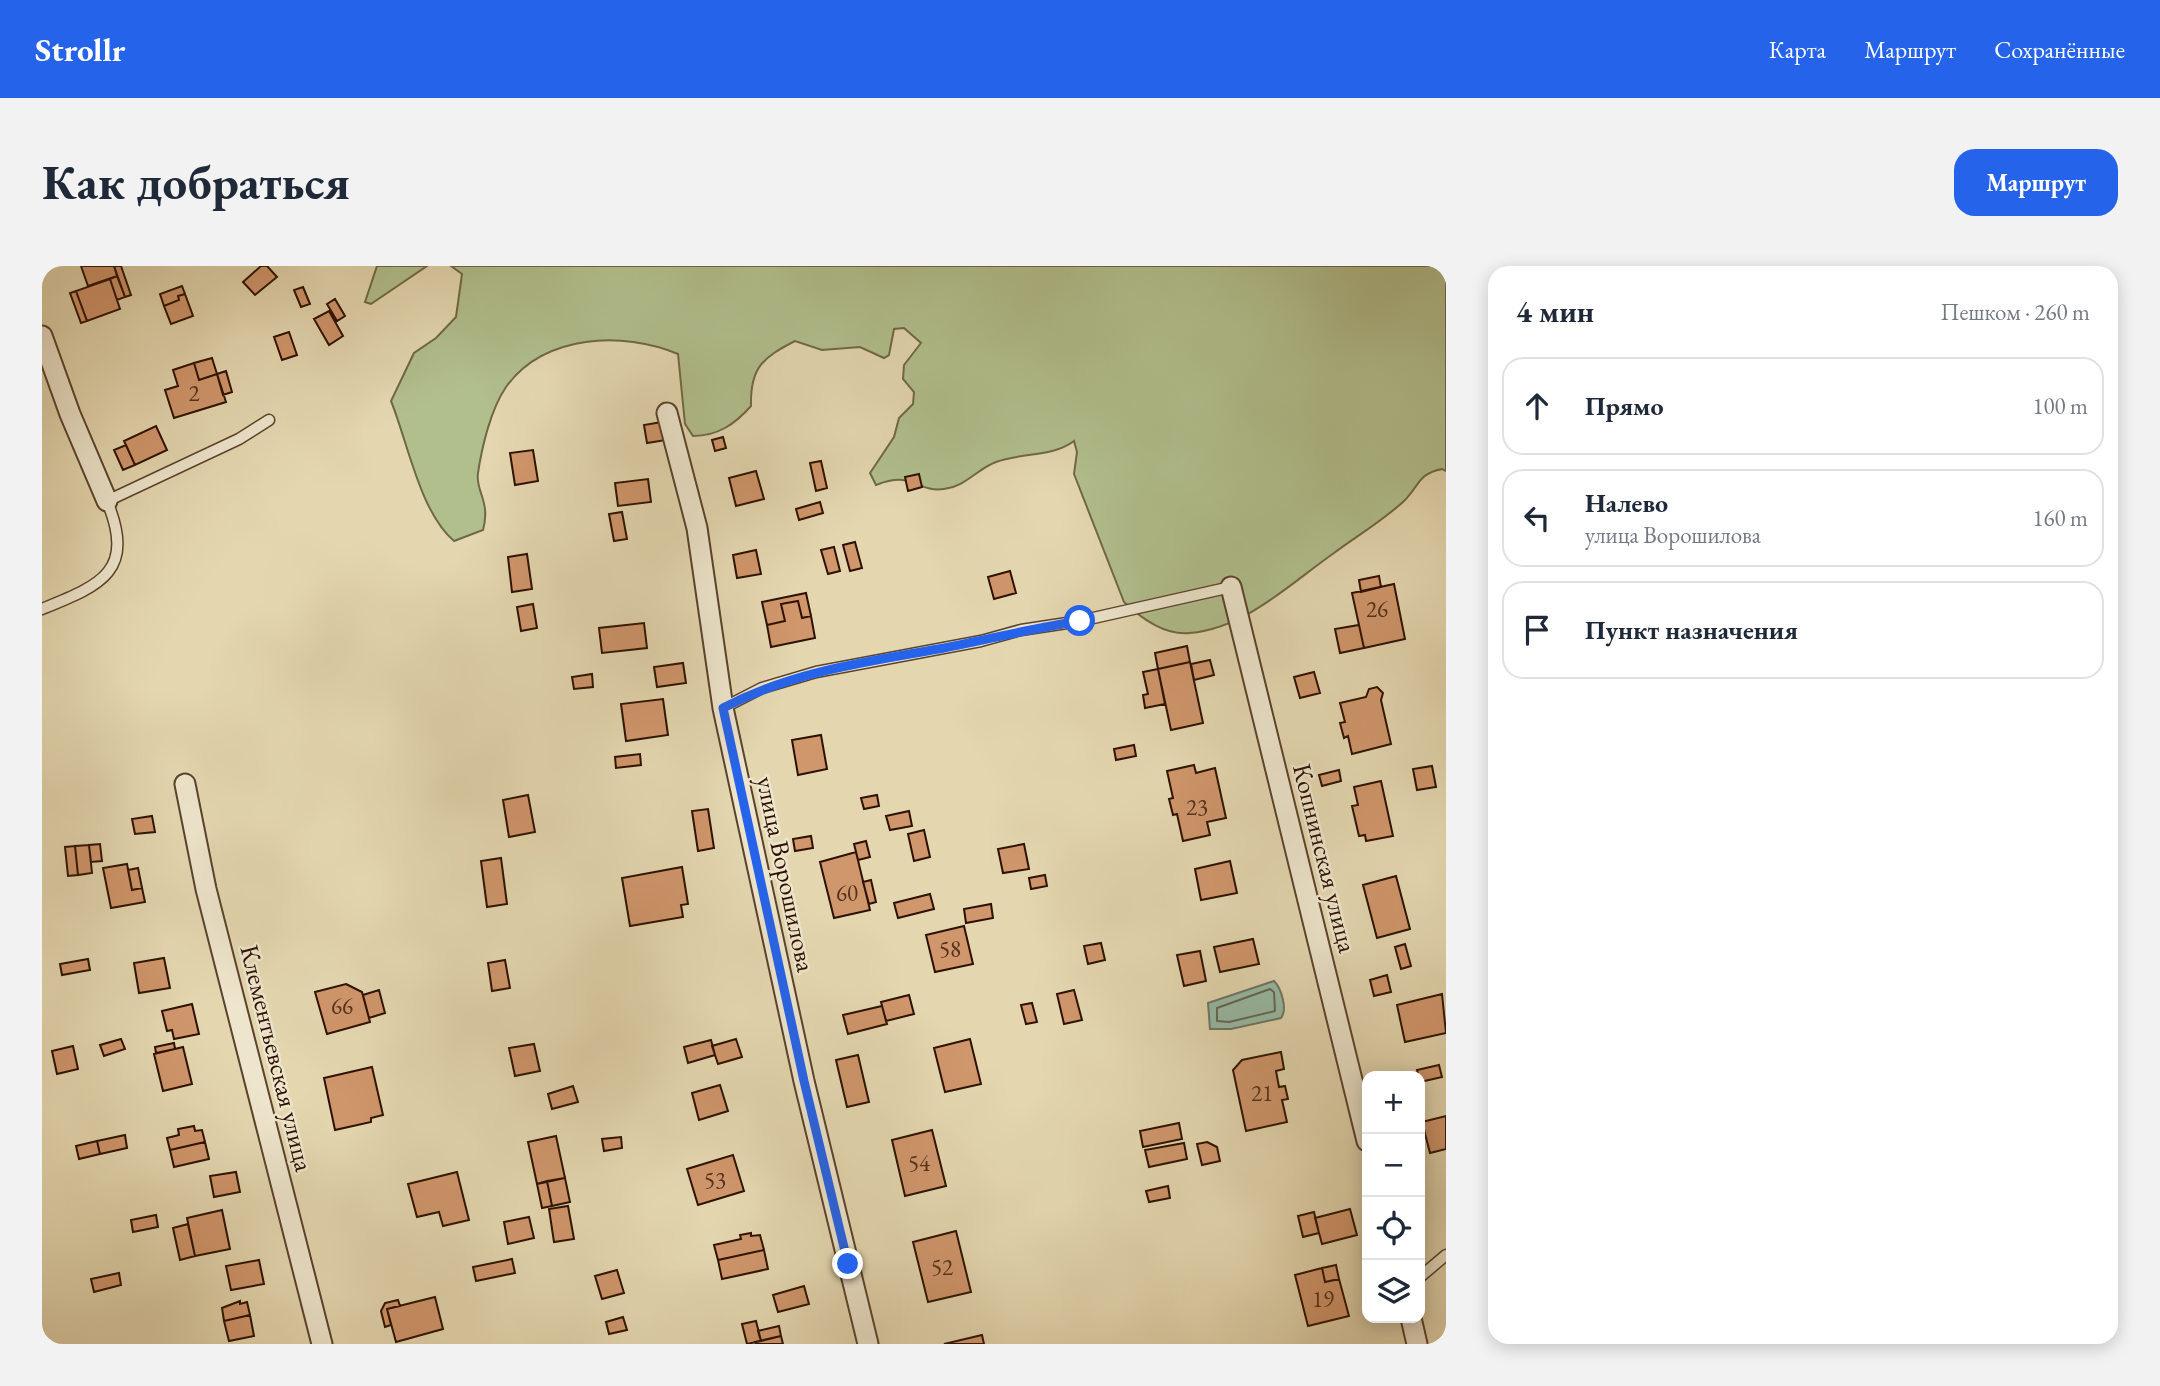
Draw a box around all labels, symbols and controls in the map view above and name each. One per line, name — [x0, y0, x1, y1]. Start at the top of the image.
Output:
text: Strollr — [35, 28, 126, 71]
text: Карта — [1769, 34, 1826, 65]
text: Маршрут — [1864, 34, 1956, 65]
text: Сохранённые — [1994, 34, 2125, 65]
button: Маршрут — [1954, 149, 2118, 216]
text: Как добраться — [42, 150, 350, 214]
text: 4 мин — [1516, 292, 1594, 331]
text: Пешком · 260 m — [1941, 297, 2090, 327]
house number: 2 — [188, 378, 200, 408]
icon: ahead — [1518, 387, 1556, 425]
text: Прямо — [1585, 389, 1664, 423]
text: 100 m — [2032, 391, 2088, 421]
text: Налево — [1585, 486, 1668, 520]
icon: left — [1518, 499, 1556, 537]
text: 160 m — [2032, 503, 2088, 533]
text: улица Ворошилова — [1585, 520, 1761, 550]
house number: 26 — [1366, 594, 1388, 624]
route start — [1064, 605, 1095, 636]
icon: arrive — [1518, 611, 1556, 649]
text: Пункт назначения — [1585, 613, 1798, 647]
street label: Копнинская улица — [1285, 760, 1365, 957]
street label: улица Ворошилова — [749, 773, 823, 975]
house number: 23 — [1186, 792, 1208, 822]
house number: 60 — [836, 878, 858, 908]
house number: 58 — [939, 934, 961, 964]
street label: Клементьевская улица — [232, 941, 322, 1175]
house number: 66 — [331, 991, 353, 1021]
map controls — [1362, 1071, 1425, 1323]
button: + — [1362, 1071, 1425, 1134]
house number: 21 — [1251, 1078, 1273, 1108]
button: − — [1362, 1134, 1425, 1197]
house number: 54 — [908, 1148, 931, 1178]
house number: 53 — [704, 1165, 726, 1195]
button: locate — [1362, 1197, 1425, 1260]
route end — [832, 1248, 863, 1279]
house number: 52 — [931, 1252, 953, 1282]
button: layers — [1362, 1260, 1425, 1323]
house number: 19 — [1312, 1284, 1334, 1314]

